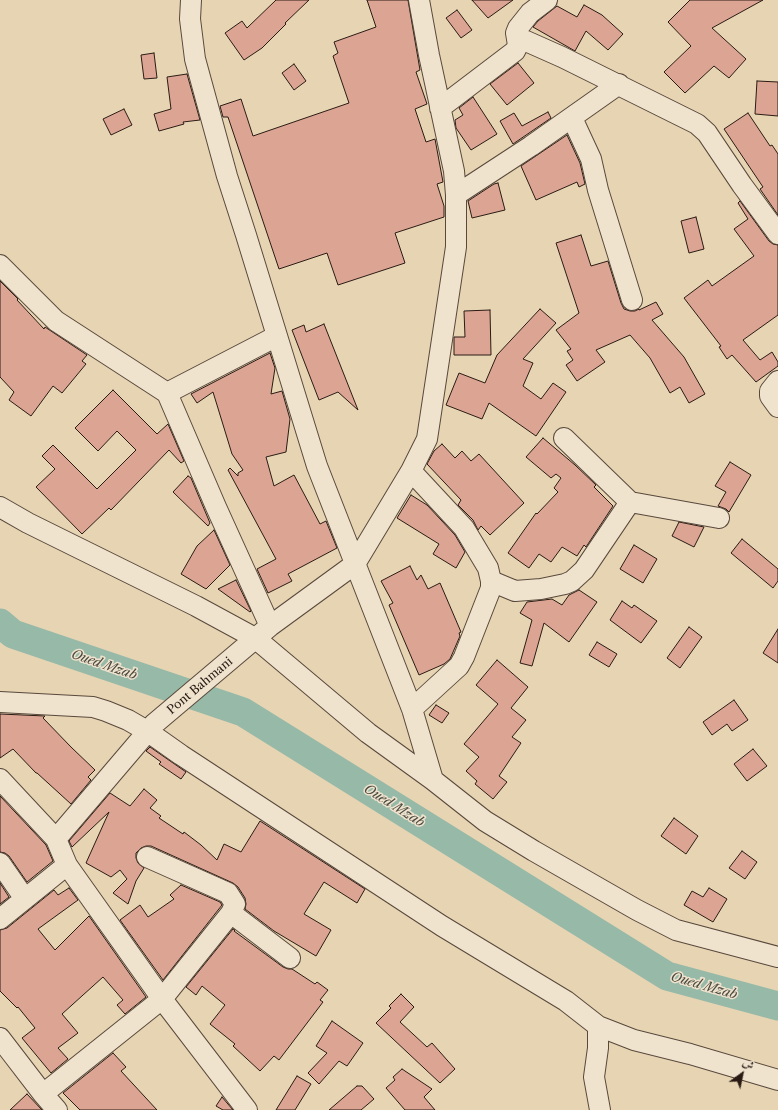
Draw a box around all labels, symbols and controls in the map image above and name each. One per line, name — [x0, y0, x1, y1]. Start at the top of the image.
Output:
water label: Oued Mzab — [69, 646, 139, 684]
street label: Pont Bahmani — [164, 655, 236, 717]
water label: Oued Mzab — [361, 781, 427, 831]
water label: Oued Mzab — [669, 969, 739, 1003]
north arrow — [722, 1054, 762, 1094]
text: ش — [740, 1055, 757, 1073]

